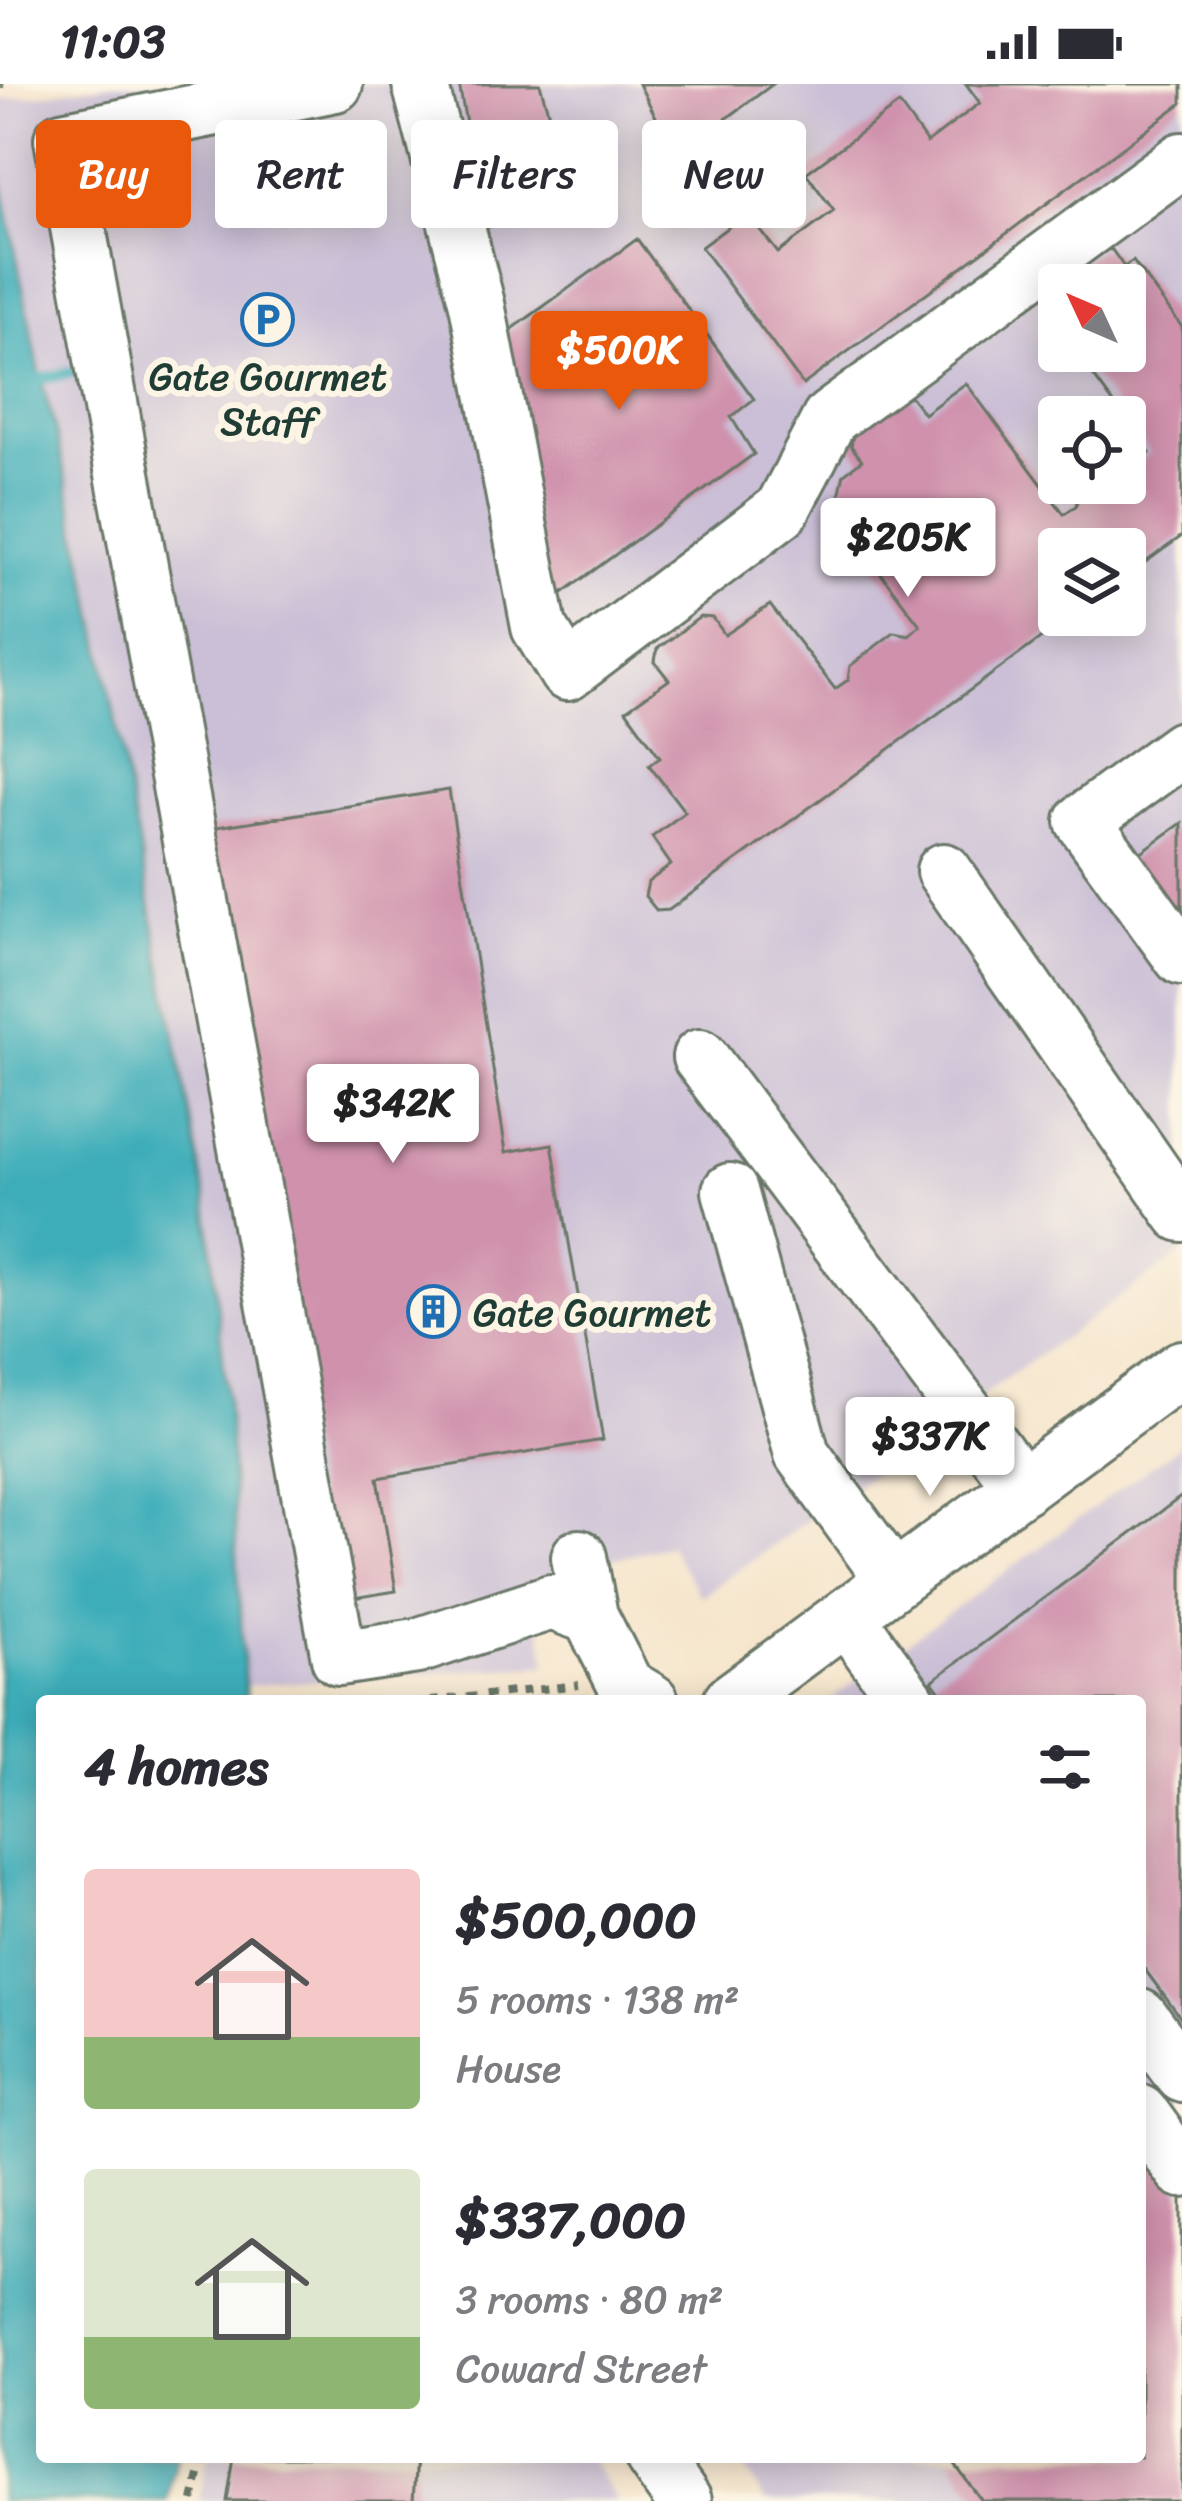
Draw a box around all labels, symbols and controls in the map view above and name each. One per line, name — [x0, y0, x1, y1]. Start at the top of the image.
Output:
text: 11:03 — [60, 2, 165, 82]
chip: Buy — [36, 120, 191, 228]
chip: Rent — [215, 120, 387, 228]
chip: Filters — [411, 120, 618, 228]
chip: New — [642, 120, 806, 228]
north arrow — [1038, 264, 1146, 372]
map controls — [1038, 264, 1146, 636]
parking icon: Gate Gourmet Staff — [240, 291, 296, 347]
pin: $500K — [535, 311, 703, 413]
text: $500K — [557, 315, 681, 384]
place label: Gate Gourmet Staff — [149, 342, 387, 456]
button: locate — [1038, 396, 1146, 504]
pin: $205K — [824, 498, 992, 600]
text: $205K — [848, 502, 968, 571]
button: layers — [1038, 528, 1146, 636]
pin: $342K — [309, 1064, 477, 1166]
text: $342K — [334, 1068, 452, 1137]
place label: Gate Gourmet — [473, 1278, 712, 1347]
building icon: Gate Gourmet — [406, 1284, 462, 1340]
pin: $337K — [846, 1397, 1014, 1499]
text: $337K — [872, 1401, 988, 1470]
text: 4 homes — [84, 1722, 268, 1812]
icon: filters — [1032, 1734, 1098, 1800]
text: $500,000 — [456, 1875, 696, 1965]
icon: home — [180, 1917, 324, 2061]
text: 5 rooms · 138 m² — [456, 1965, 739, 2034]
text: House — [456, 2034, 561, 2103]
text: $337,000 — [456, 2175, 686, 2265]
icon: home — [180, 2217, 324, 2361]
text: 3 rooms · 80 m² — [456, 2265, 723, 2334]
text: Coward Street — [456, 2334, 707, 2403]

